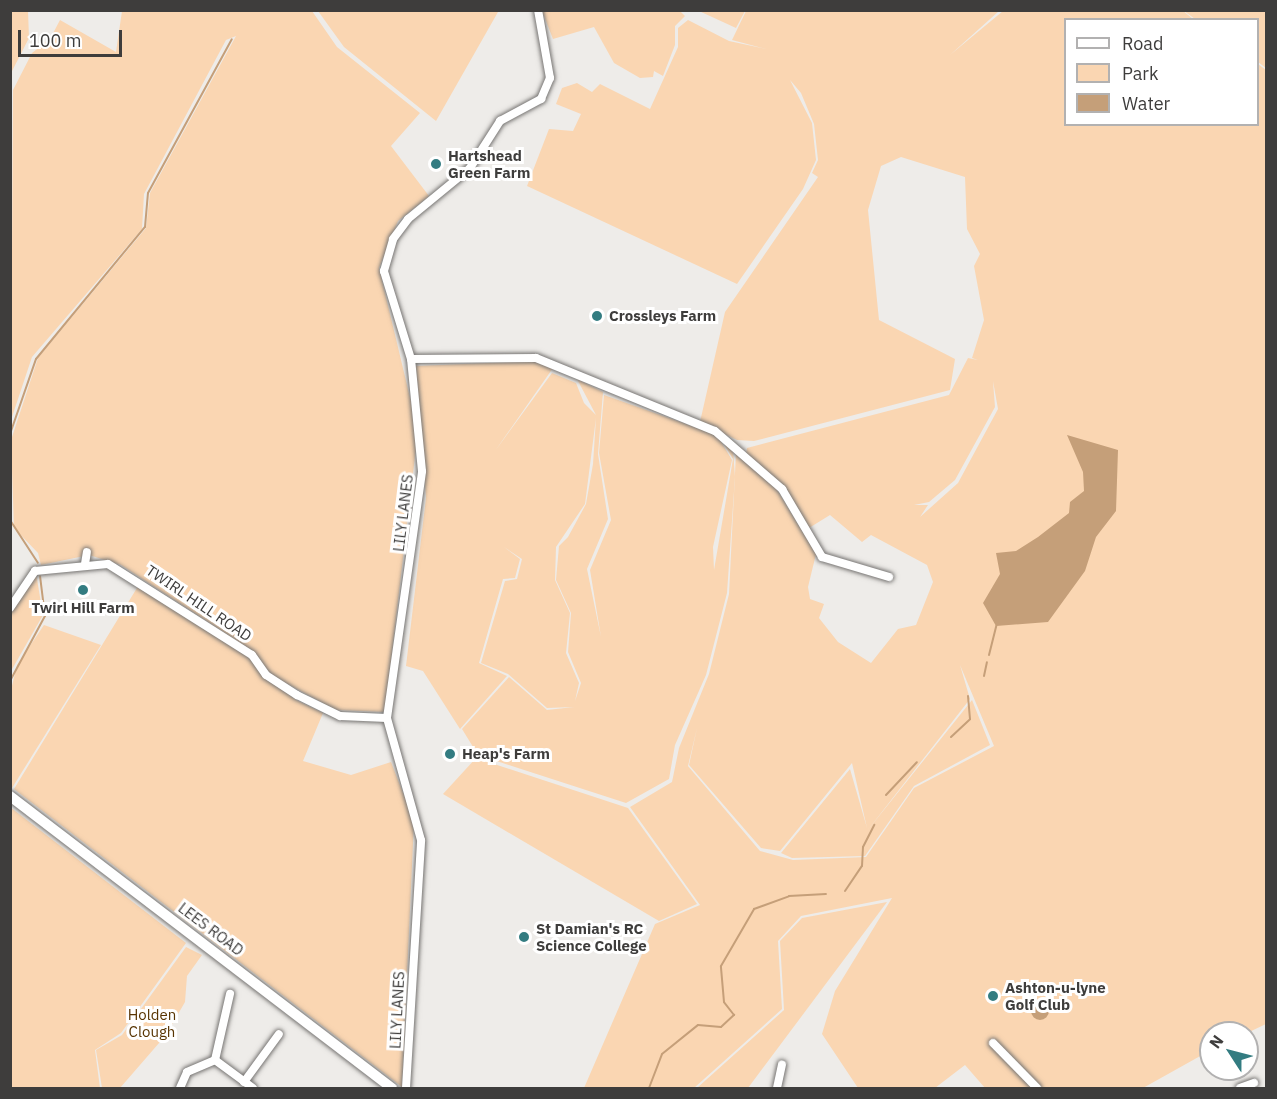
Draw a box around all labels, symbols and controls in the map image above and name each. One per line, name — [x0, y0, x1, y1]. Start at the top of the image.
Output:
scale bar — [21, 18, 124, 56]
legend — [1064, 18, 1259, 126]
text: 100 m — [29, 29, 81, 52]
text: Road — [1122, 32, 1163, 55]
text: Park — [1122, 62, 1158, 85]
text: Water — [1122, 92, 1170, 115]
place label: Hartshead Green Farm — [448, 146, 530, 181]
marker: Hartshead Green Farm — [429, 157, 443, 171]
place label: Crossleys Farm — [609, 307, 716, 325]
marker: Crossleys Farm — [590, 309, 604, 323]
street label: LILY LANES — [389, 473, 417, 553]
street label: TWIRL HILL ROAD — [143, 561, 255, 645]
marker: Twirl Hill Farm — [76, 583, 90, 597]
place label: Twirl Hill Farm — [31, 599, 135, 617]
place label: Heap's Farm — [462, 745, 550, 763]
marker: Heap's Farm — [443, 747, 457, 761]
street label: LEES ROAD — [175, 899, 247, 959]
place label: St Damian's RC Science College — [536, 919, 647, 954]
marker: St Damian's RC Science College — [517, 930, 531, 944]
street label: LILY LANES — [386, 971, 408, 1049]
place label: Ashton-u-lyne Golf Club — [1005, 978, 1106, 1013]
marker: Ashton-u-lyne Golf Club — [986, 989, 1000, 1003]
park label: Holden Clough — [128, 1005, 176, 1040]
north arrow — [1199, 1021, 1259, 1081]
text: N — [1205, 1031, 1228, 1052]

